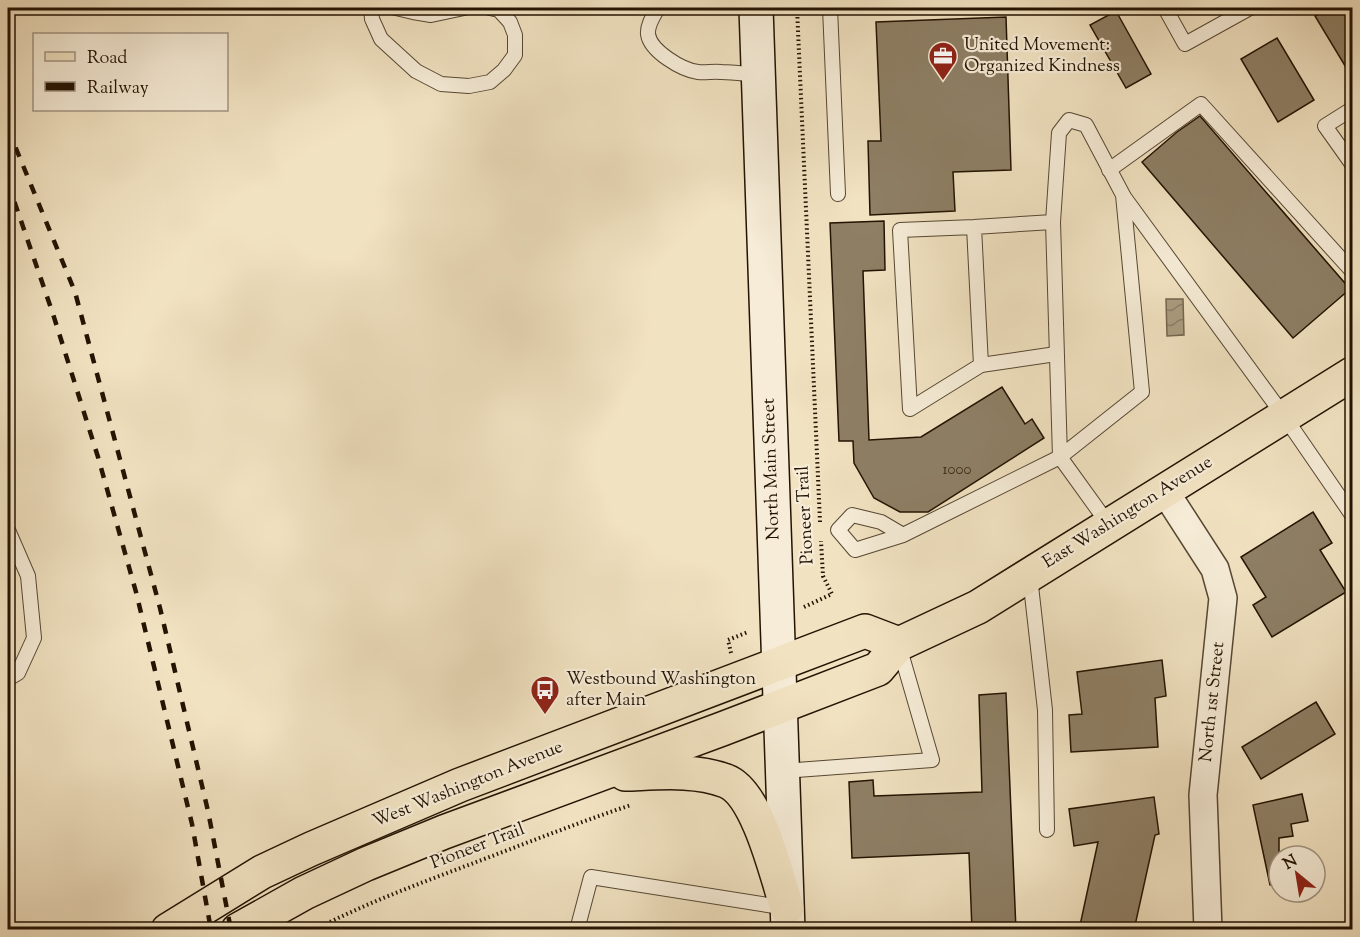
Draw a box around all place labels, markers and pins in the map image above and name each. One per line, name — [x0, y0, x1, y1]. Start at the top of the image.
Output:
place label: United Movement: Organized Kindness — [964, 33, 1120, 80]
office icon: United Movement: Organized Kindness — [927, 40, 959, 82]
place label: Westbound Washington after Main — [566, 667, 756, 714]
bus stop icon: Westbound Washington after Main — [529, 674, 561, 716]

